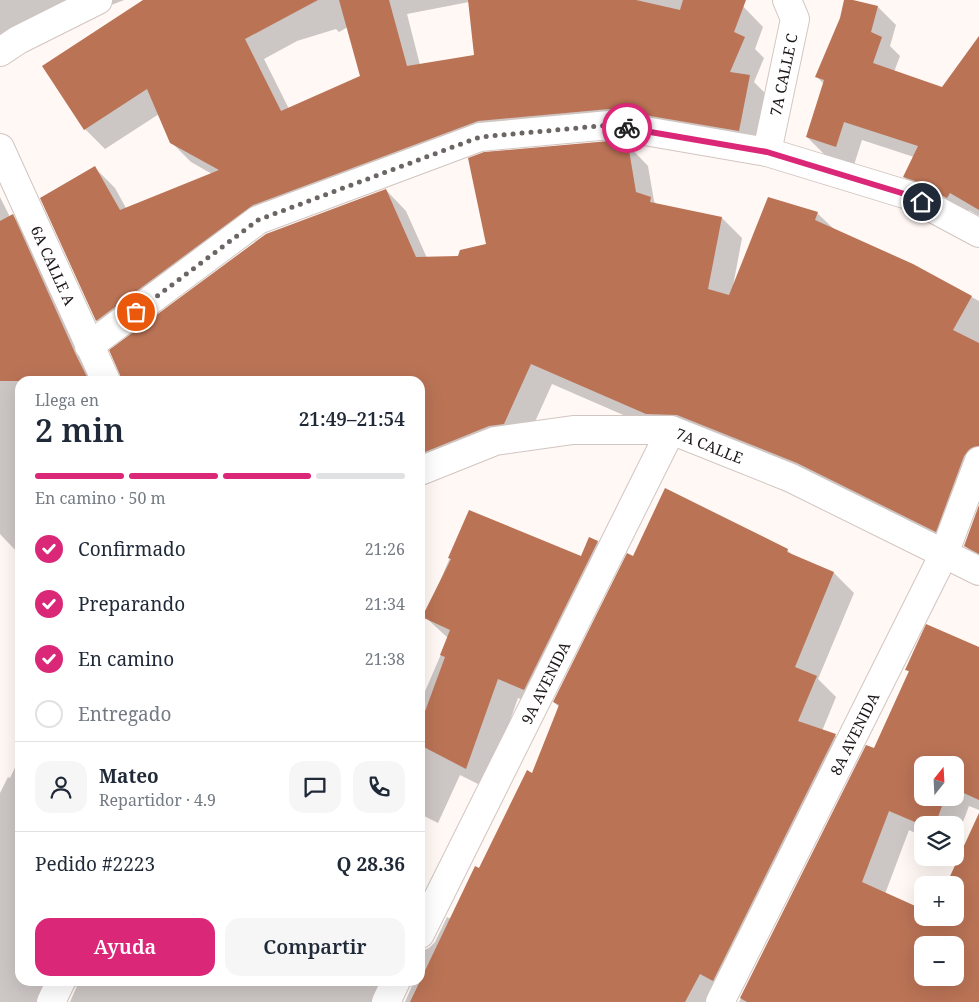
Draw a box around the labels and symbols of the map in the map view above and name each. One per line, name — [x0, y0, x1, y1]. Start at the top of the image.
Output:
street label: 7A CALLE C — [765, 32, 802, 118]
courier — [602, 103, 652, 153]
pin — [901, 181, 943, 223]
street label: 6A CALLE A — [27, 222, 80, 309]
pin — [115, 291, 157, 333]
street label: 7A CALLE — [673, 423, 746, 468]
street label: 9A AVENIDA — [516, 637, 574, 727]
street label: 8A AVENIDA — [825, 689, 883, 778]
north arrow — [914, 756, 964, 806]

